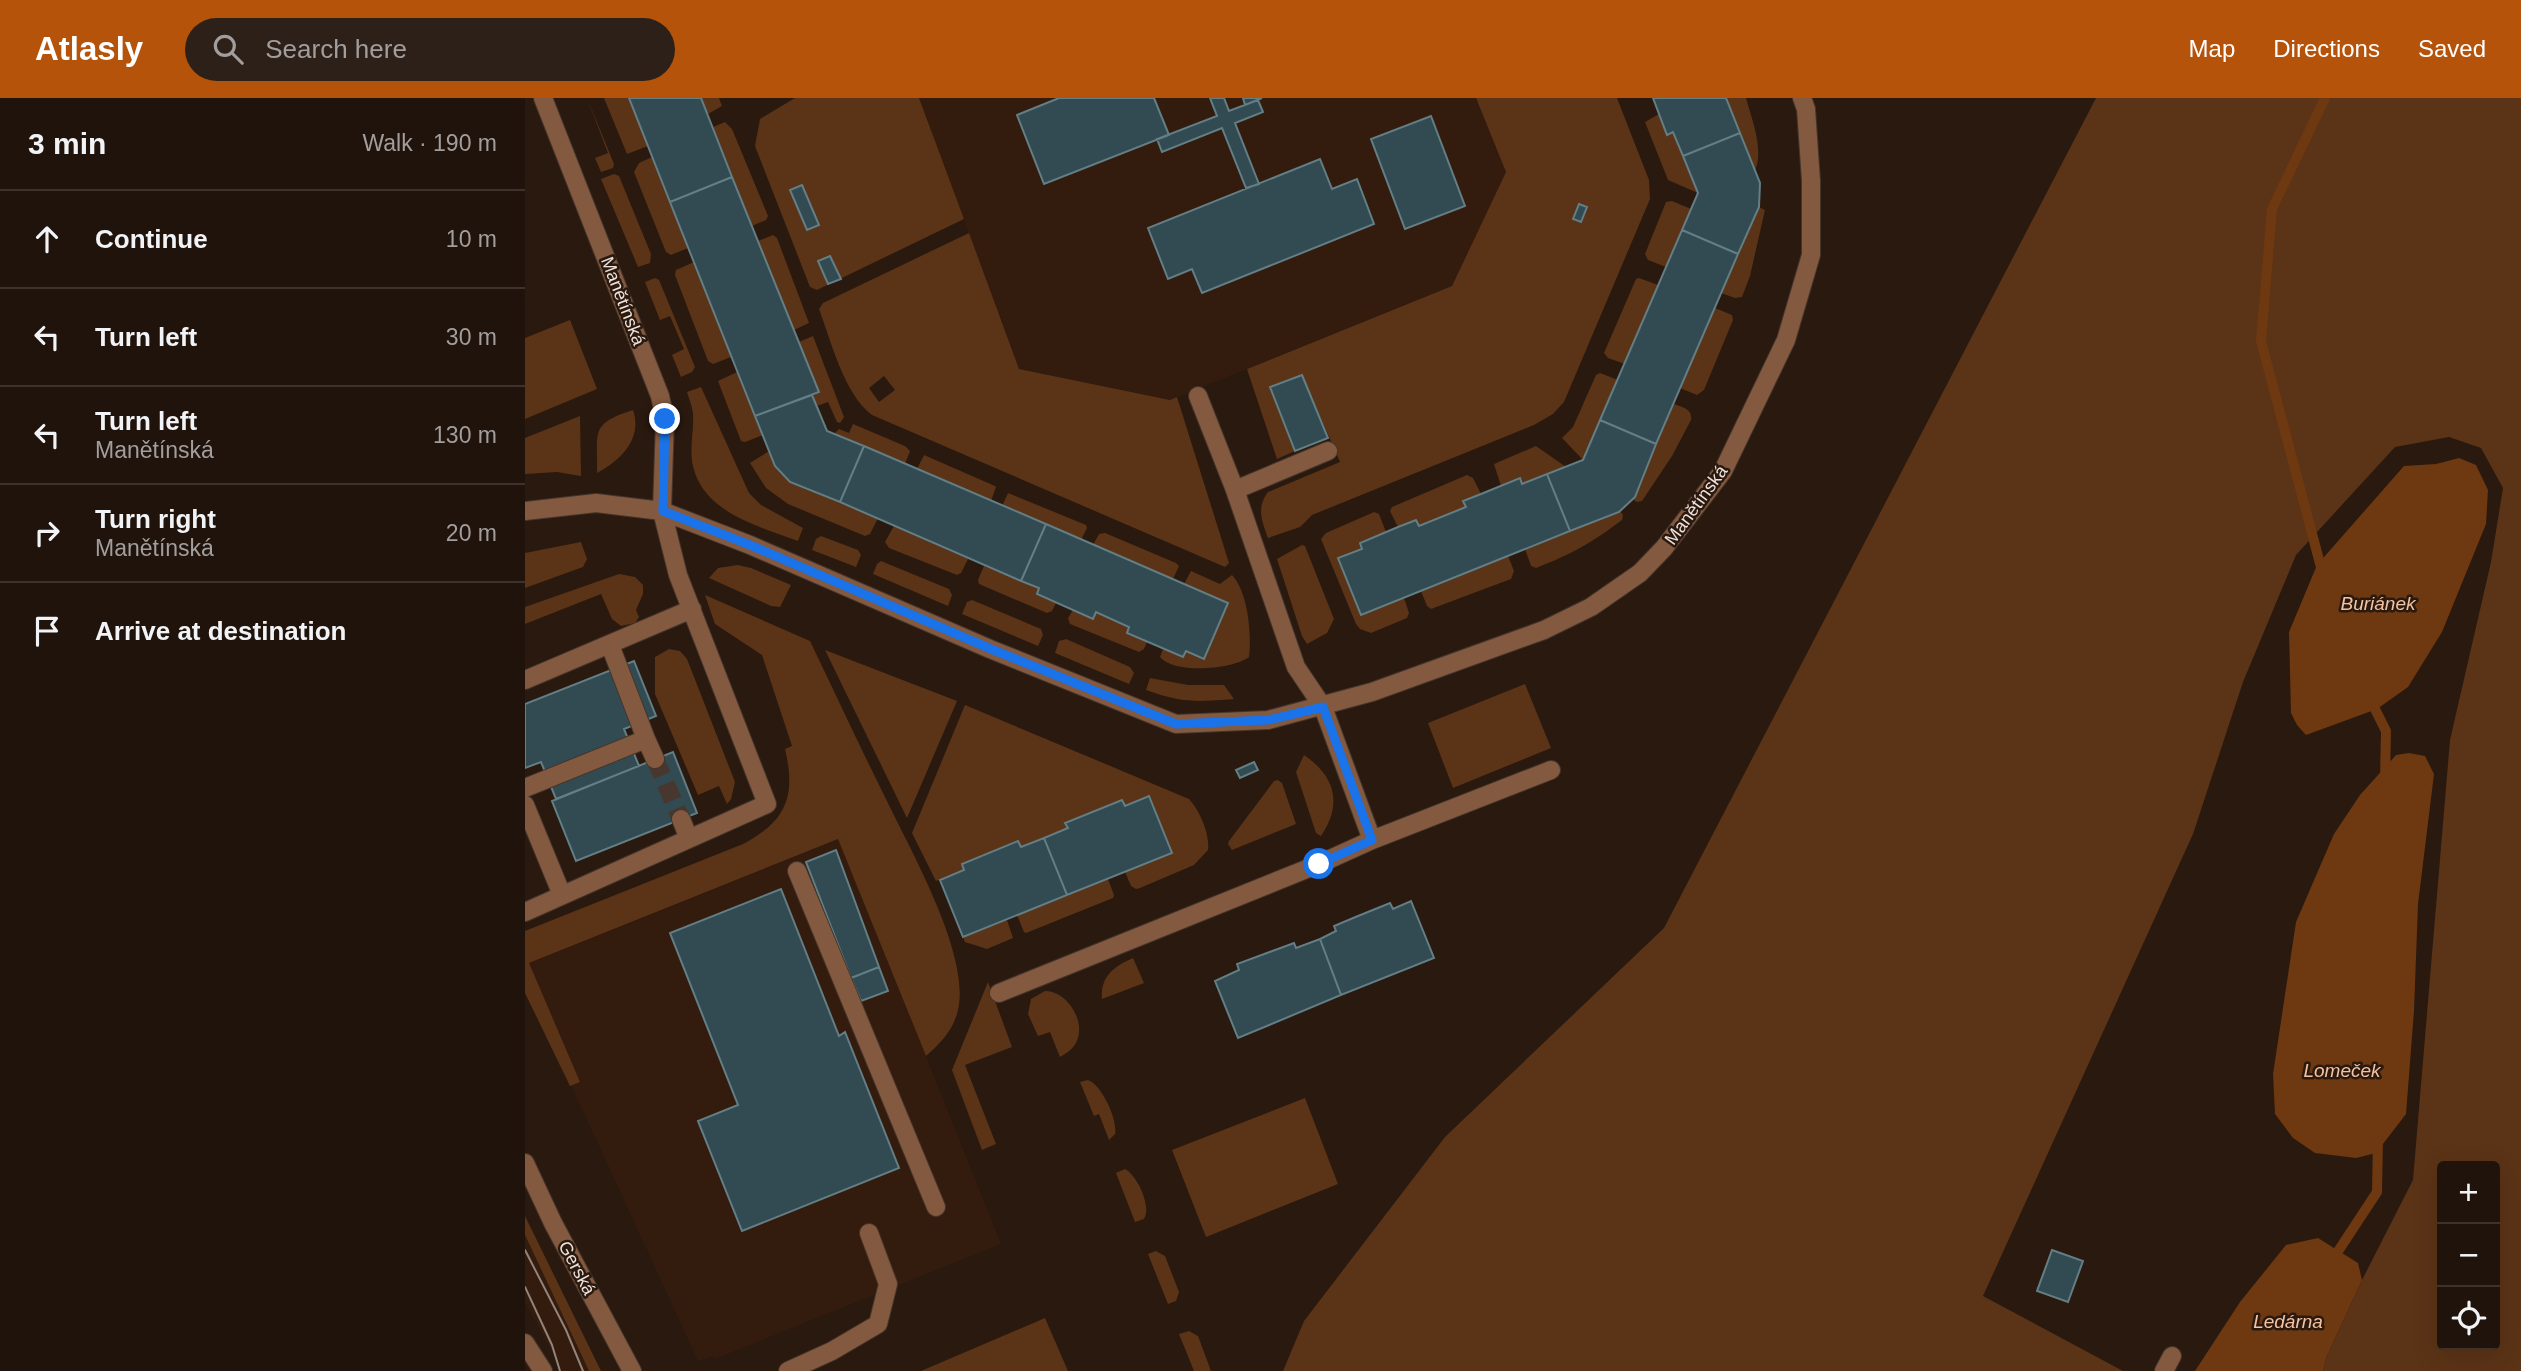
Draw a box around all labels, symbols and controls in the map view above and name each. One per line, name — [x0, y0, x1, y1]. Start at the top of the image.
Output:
search box — [185, 18, 675, 81]
text: Atlasly — [35, 30, 143, 67]
icon: search — [209, 30, 247, 68]
text: Search here — [265, 34, 407, 64]
text: Map — [2189, 35, 2235, 62]
text: Directions — [2273, 35, 2380, 62]
text: Saved — [2418, 35, 2486, 62]
text: 3 min — [28, 127, 106, 160]
text: Walk · 190 m — [362, 130, 497, 156]
icon: ahead — [28, 220, 66, 258]
text: Continue — [95, 224, 208, 254]
text: 10 m — [446, 226, 497, 252]
street label: Manětínská — [597, 254, 649, 349]
icon: left — [28, 318, 66, 356]
text: Turn left — [95, 322, 197, 352]
text: 30 m — [446, 324, 497, 350]
route end — [649, 403, 680, 434]
text: Turn left — [95, 406, 197, 436]
icon: left — [28, 416, 66, 454]
text: 130 m — [433, 422, 497, 448]
text: Manětínská — [95, 437, 214, 463]
street label: Manětínská — [1661, 461, 1732, 549]
text: Turn right — [95, 504, 216, 534]
icon: right — [28, 514, 66, 552]
text: 20 m — [446, 520, 497, 546]
text: Manětínská — [95, 535, 214, 561]
water label: Buriánek — [2341, 593, 2417, 614]
icon: arrive — [28, 612, 66, 650]
text: Arrive at destination — [95, 616, 346, 646]
route start — [1303, 848, 1334, 879]
water label: Lomeček — [2303, 1060, 2382, 1081]
map controls — [2437, 1161, 2500, 1350]
button: + — [2437, 1161, 2500, 1224]
button: − — [2437, 1224, 2500, 1287]
street label: Gerská — [555, 1238, 600, 1299]
button: locate — [2437, 1287, 2500, 1350]
water label: Ledárna — [2253, 1311, 2323, 1332]

